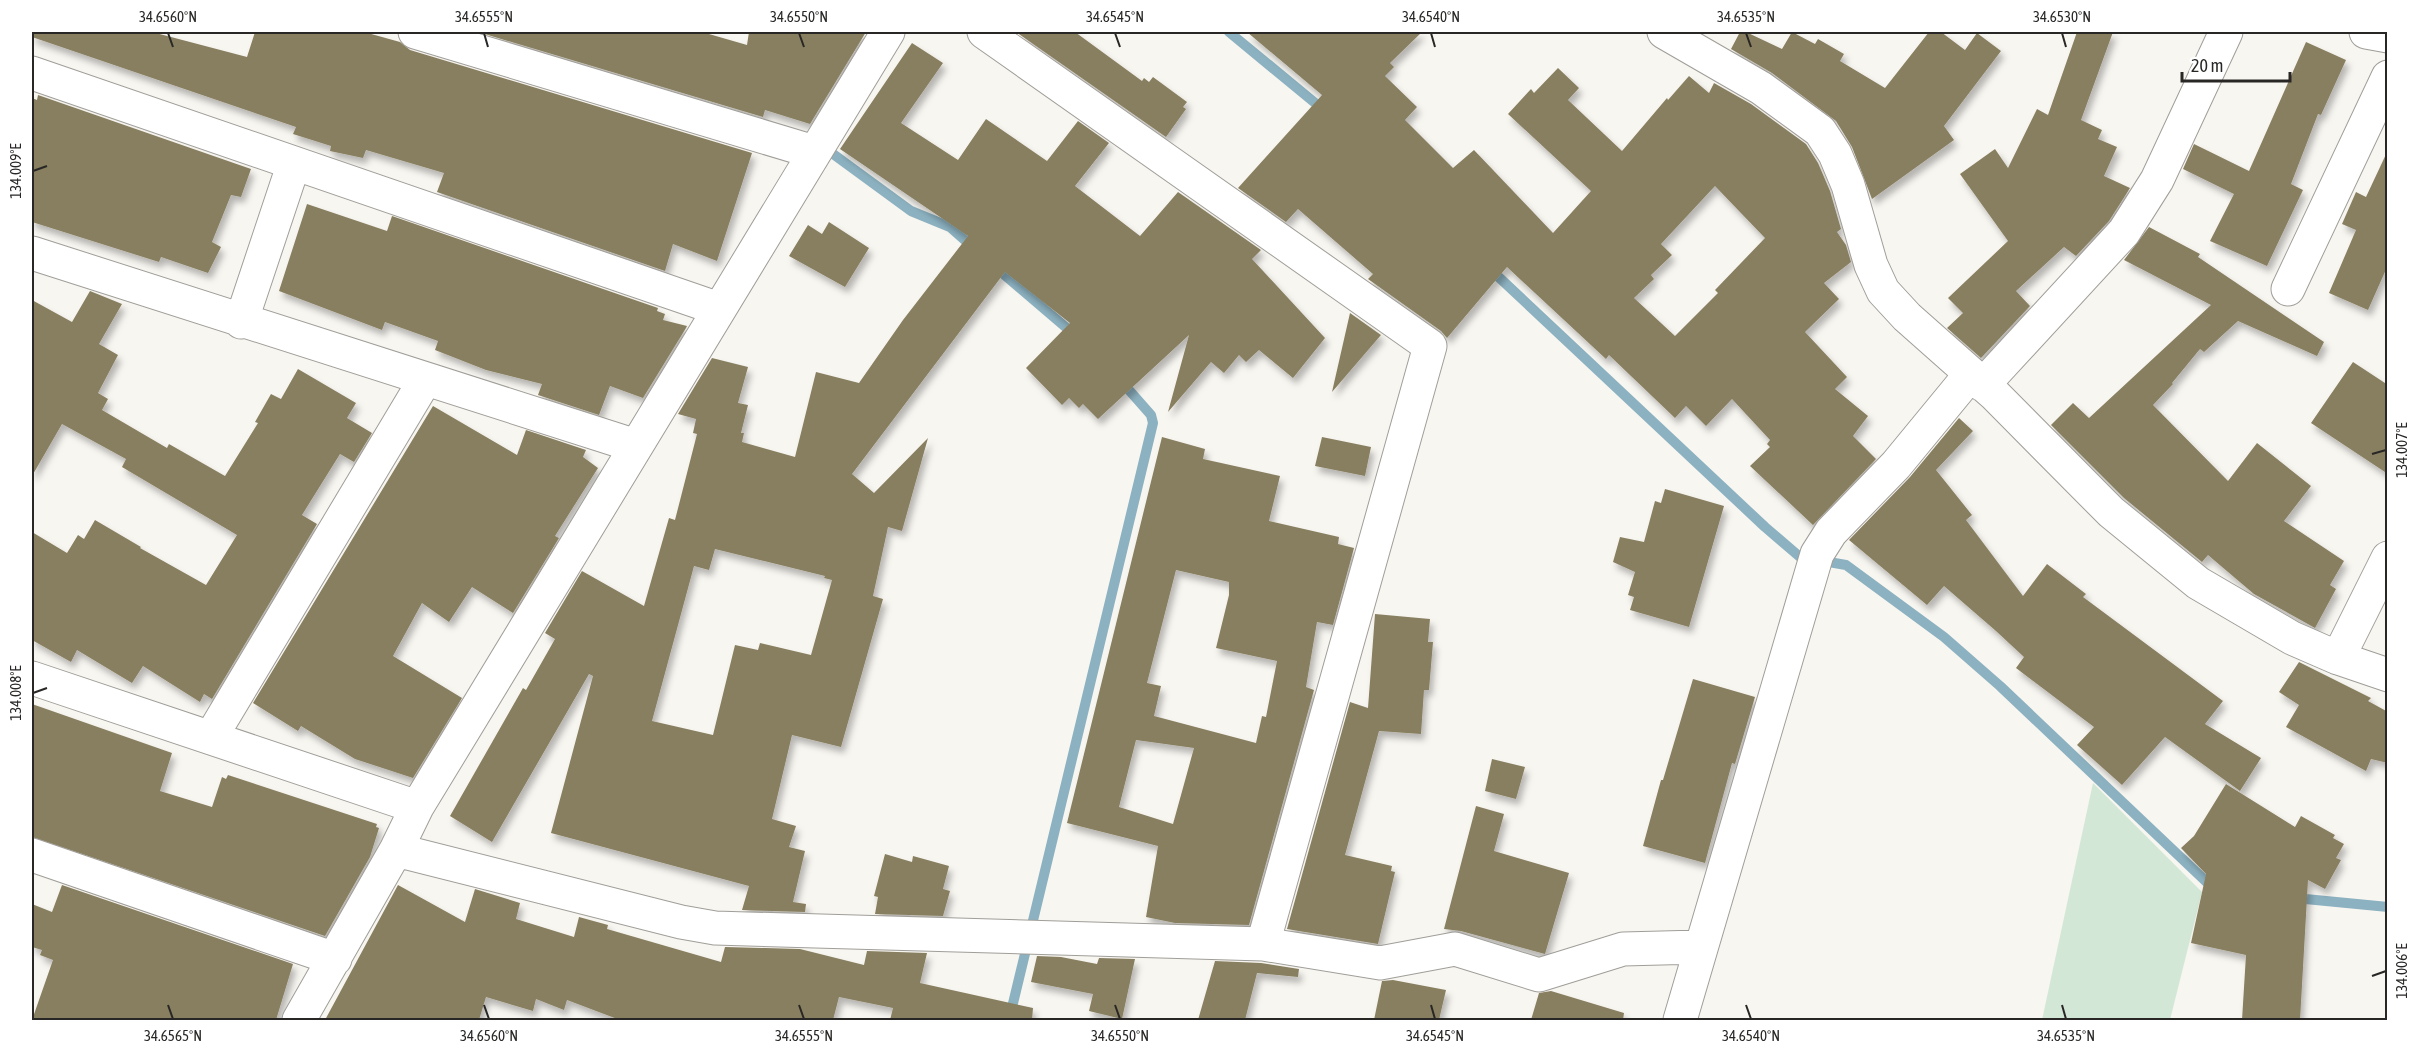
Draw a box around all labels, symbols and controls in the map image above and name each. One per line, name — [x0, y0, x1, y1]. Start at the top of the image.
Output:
text: 34.6560°N — [139, 8, 197, 25]
text: 34.6555°N — [455, 8, 513, 25]
text: 34.6550°N — [770, 8, 828, 25]
text: 34.6545°N — [1086, 8, 1144, 25]
text: 34.6540°N — [1402, 8, 1460, 25]
text: 34.6535°N — [1717, 8, 1775, 25]
text: 34.6530°N — [2033, 8, 2091, 25]
scale bar — [2182, 45, 2290, 83]
text: 20 m — [2191, 55, 2223, 76]
text: 134.009°E — [7, 143, 24, 199]
text: 134.007°E — [2393, 422, 2410, 478]
text: 134.008°E — [7, 665, 24, 721]
text: 134.006°E — [2393, 943, 2410, 999]
text: 34.6565°N — [144, 1027, 202, 1044]
text: 34.6560°N — [460, 1027, 518, 1044]
text: 34.6555°N — [775, 1027, 833, 1044]
text: 34.6550°N — [1091, 1027, 1149, 1044]
text: 34.6545°N — [1406, 1027, 1464, 1044]
text: 34.6540°N — [1722, 1027, 1780, 1044]
text: 34.6535°N — [2037, 1027, 2095, 1044]

